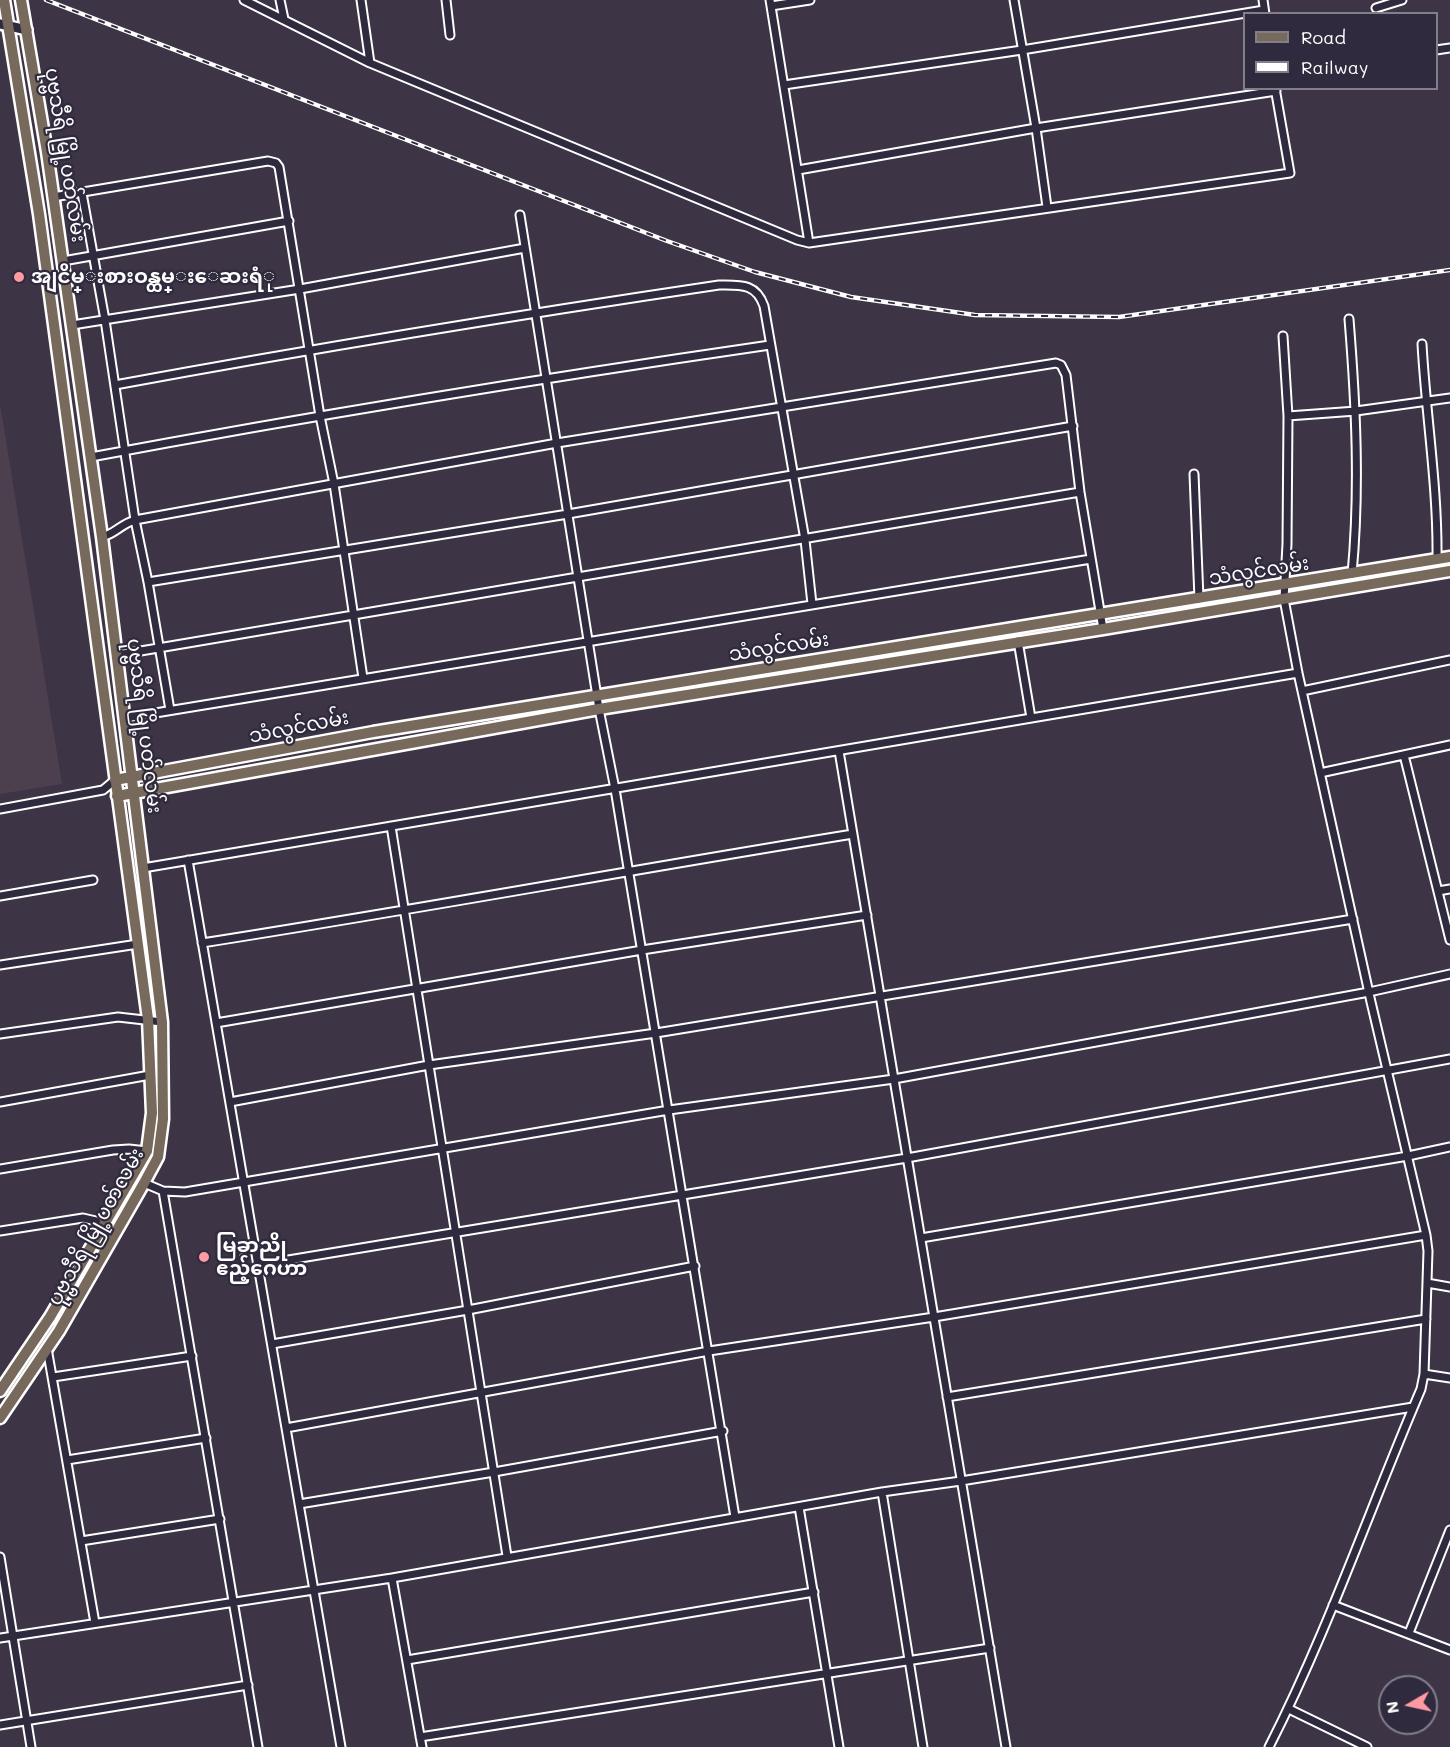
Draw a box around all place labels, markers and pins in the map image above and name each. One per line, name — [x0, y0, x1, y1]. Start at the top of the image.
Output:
place label: အျငိမ္းစားဝန္ထမ္းေဆးရံု — [31, 265, 275, 289]
marker: အျငိမ္းစားဝန္ထမ္းေဆးရံု — [12, 270, 26, 284]
place label: မြခွာညို ဧည့်ဂေဟာ — [216, 1234, 307, 1281]
marker: မြခွာညို ဧည့်ဂေဟာ — [197, 1250, 211, 1264]

